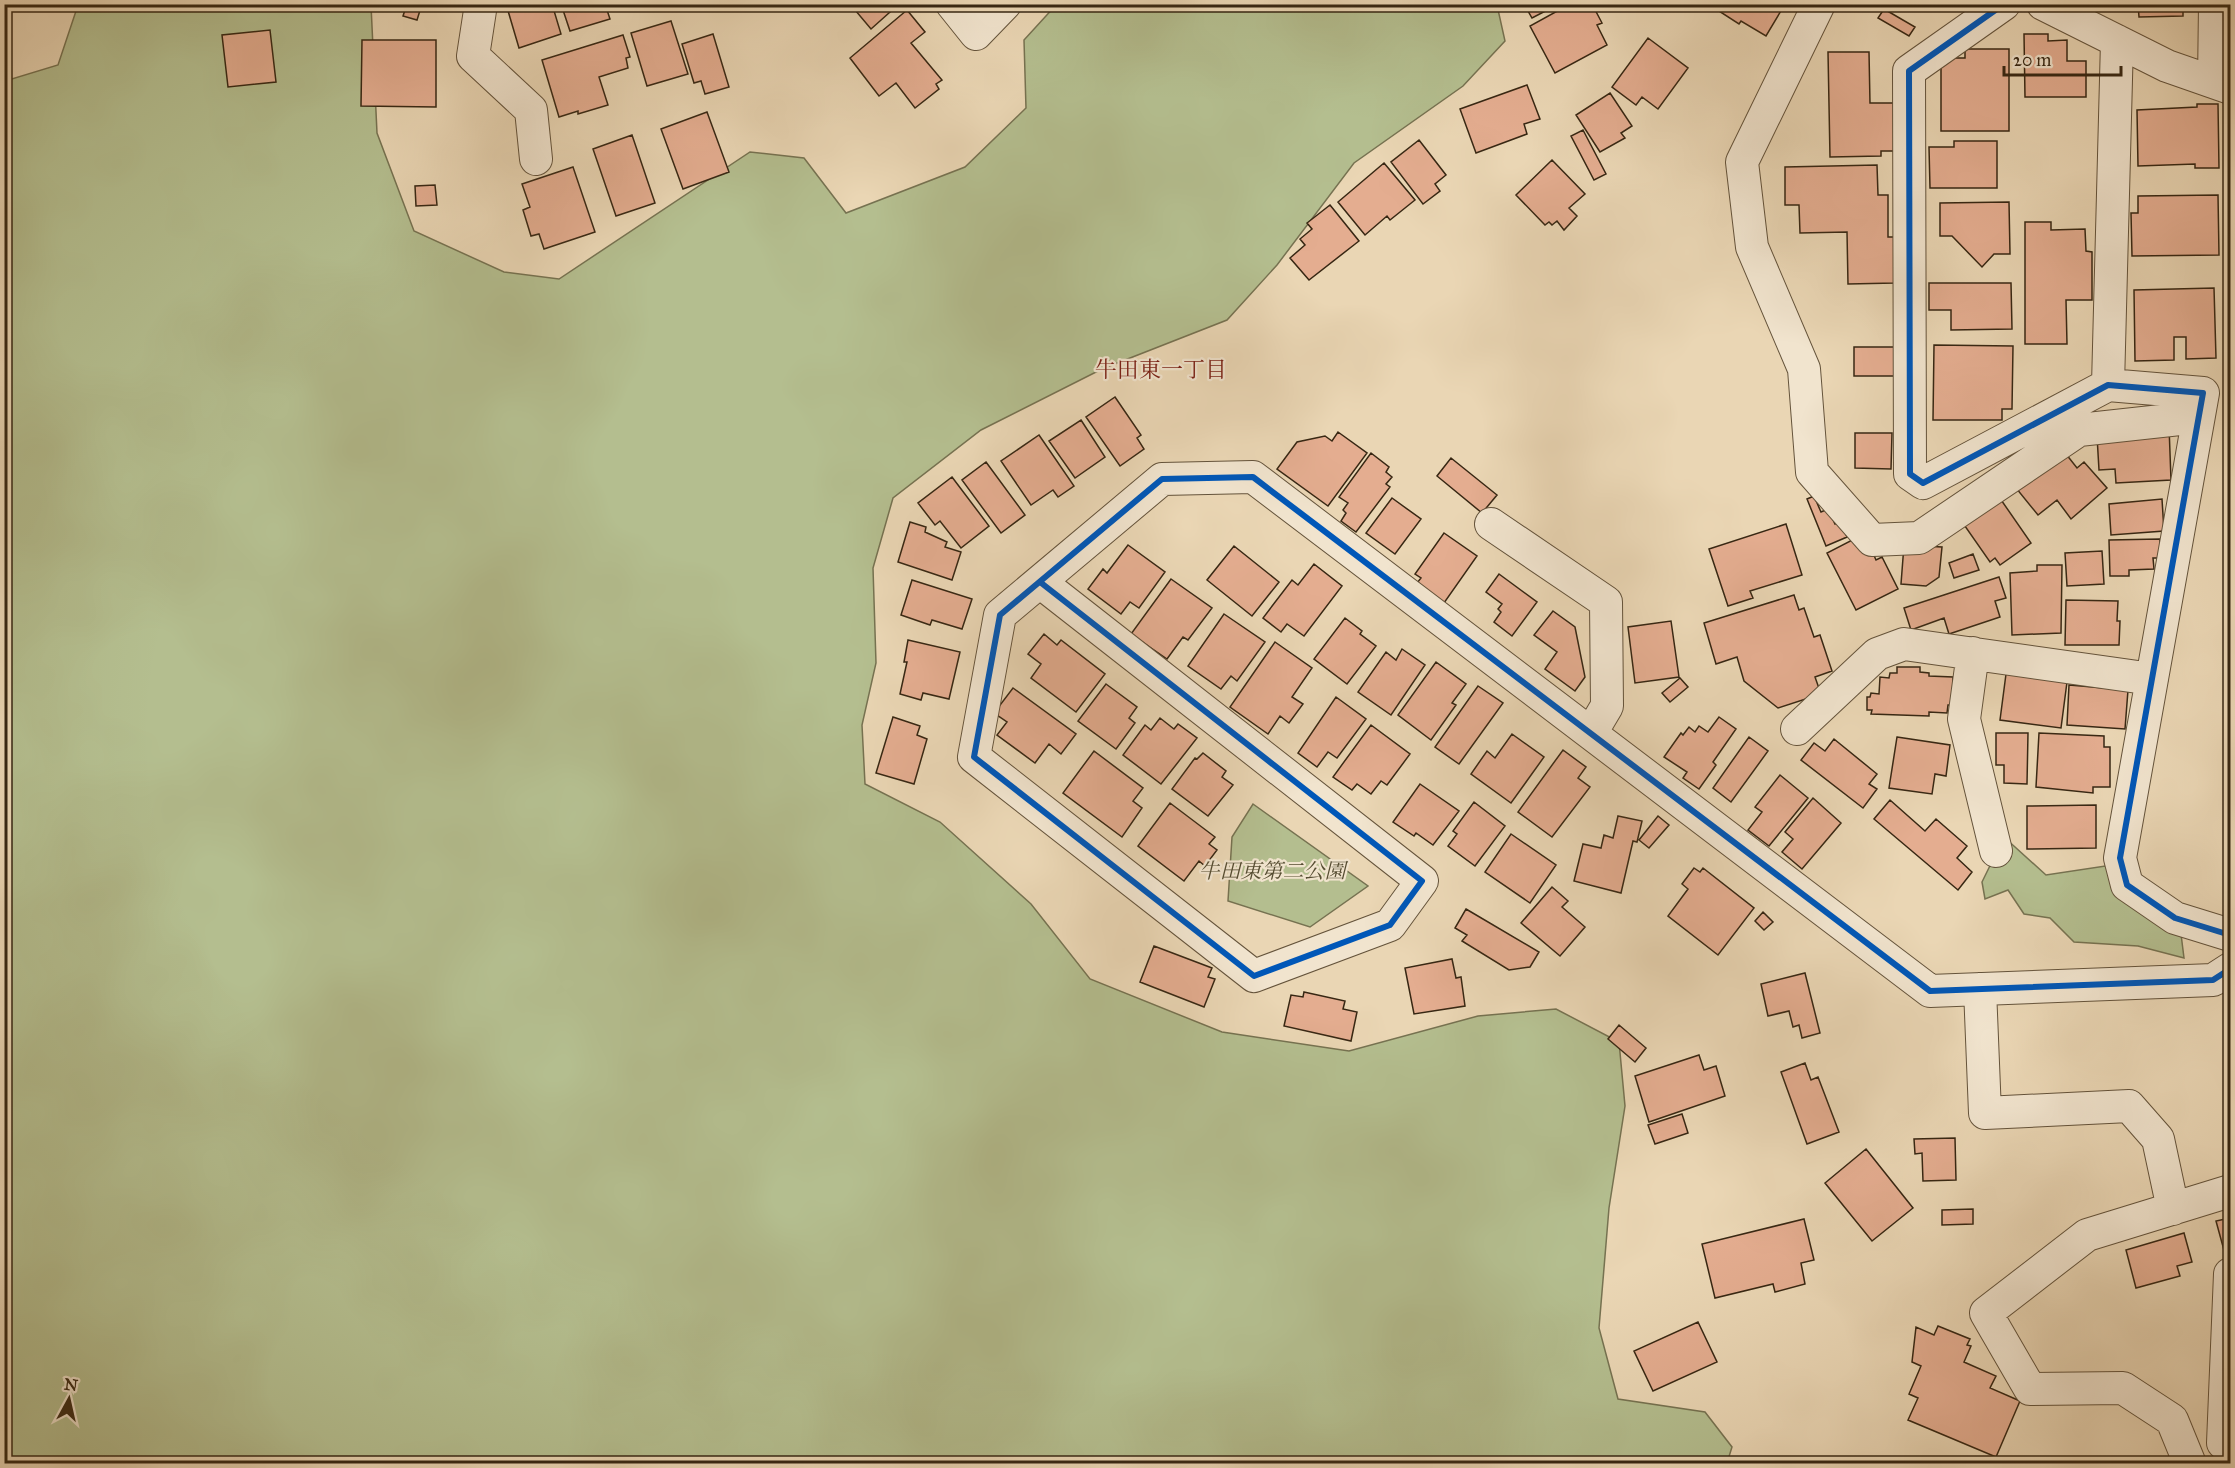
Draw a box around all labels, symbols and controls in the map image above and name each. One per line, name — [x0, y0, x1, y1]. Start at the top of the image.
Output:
scale bar — [2004, 39, 2121, 77]
text: 20 m — [2013, 49, 2051, 71]
district label: 牛田東一丁目 — [1095, 356, 1227, 383]
park label: 牛田東第二公園 — [1199, 858, 1348, 884]
north arrow — [39, 1369, 99, 1429]
text: N — [63, 1374, 79, 1395]

